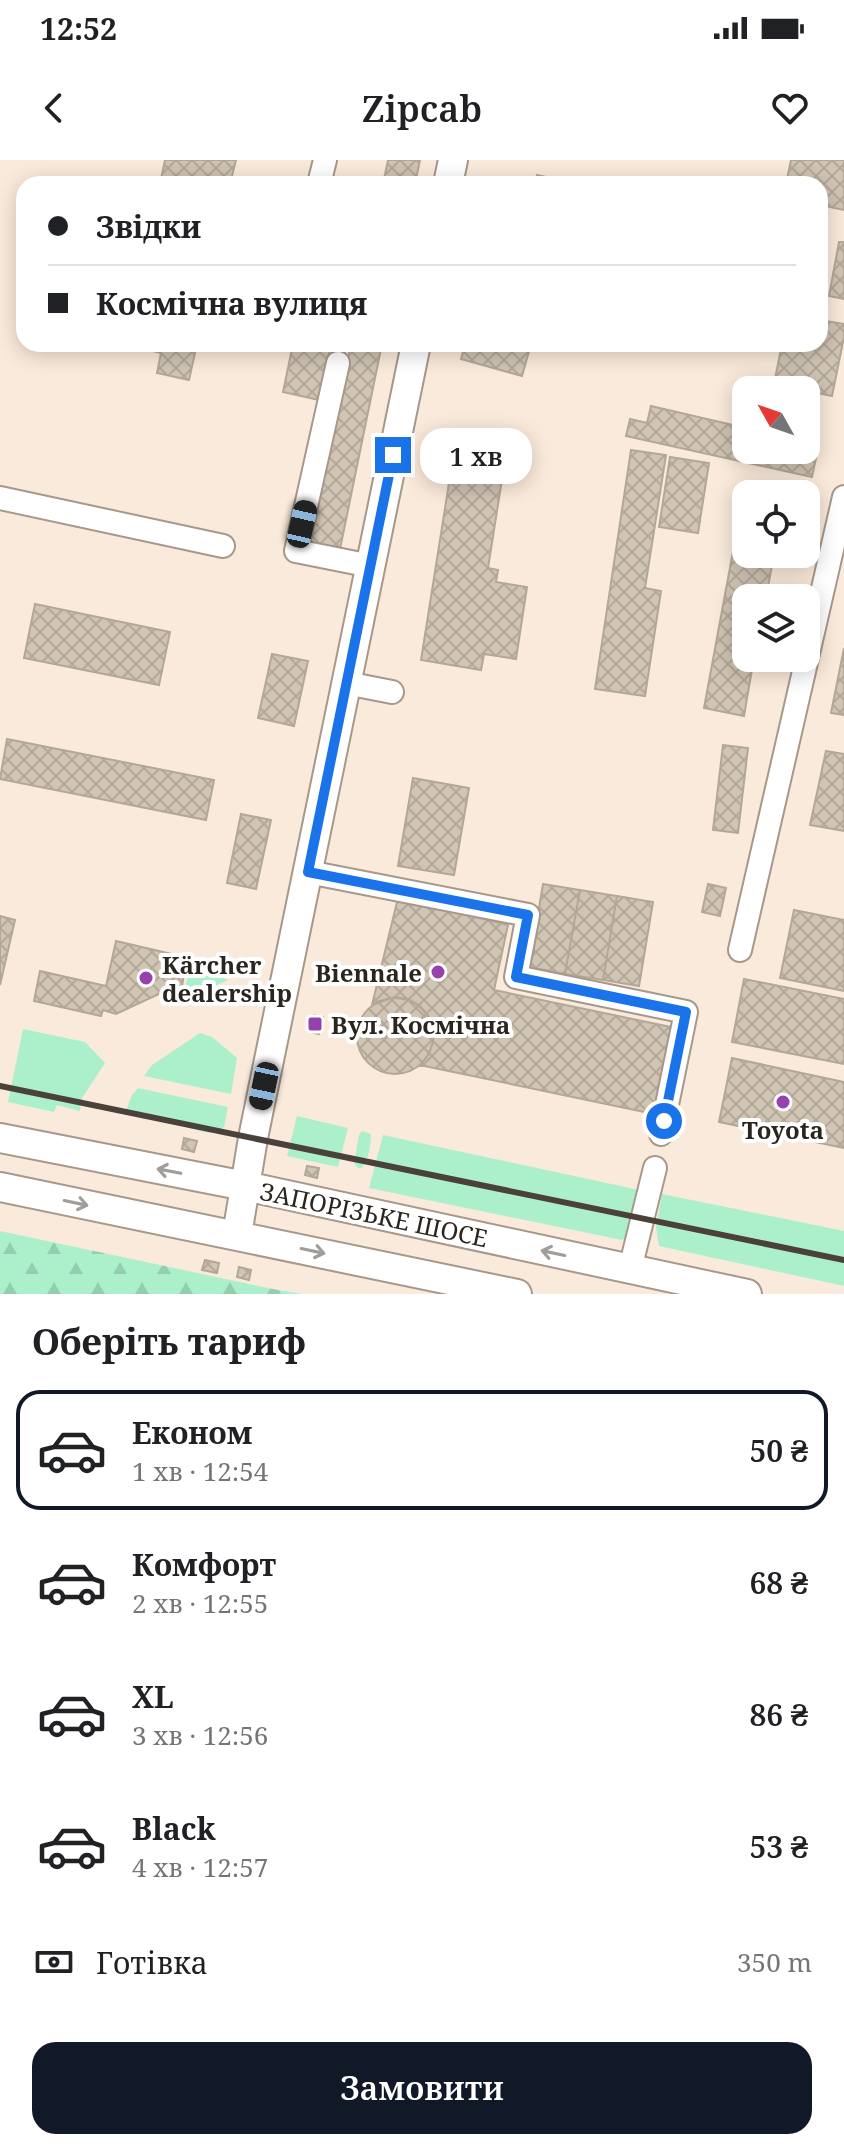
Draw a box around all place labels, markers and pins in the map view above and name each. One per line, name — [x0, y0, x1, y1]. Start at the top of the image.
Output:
place label: Kärcher dealership — [162, 948, 292, 1009]
place label: Biennale — [315, 956, 422, 989]
marker: Biennale — [429, 963, 447, 981]
marker: Kärcher dealership — [137, 969, 155, 987]
place label: Вул. Космічна — [331, 1008, 510, 1041]
marker: Вул. Космічна — [306, 1015, 324, 1033]
marker: Toyota — [774, 1093, 792, 1111]
place label: Toyota — [742, 1113, 824, 1146]

